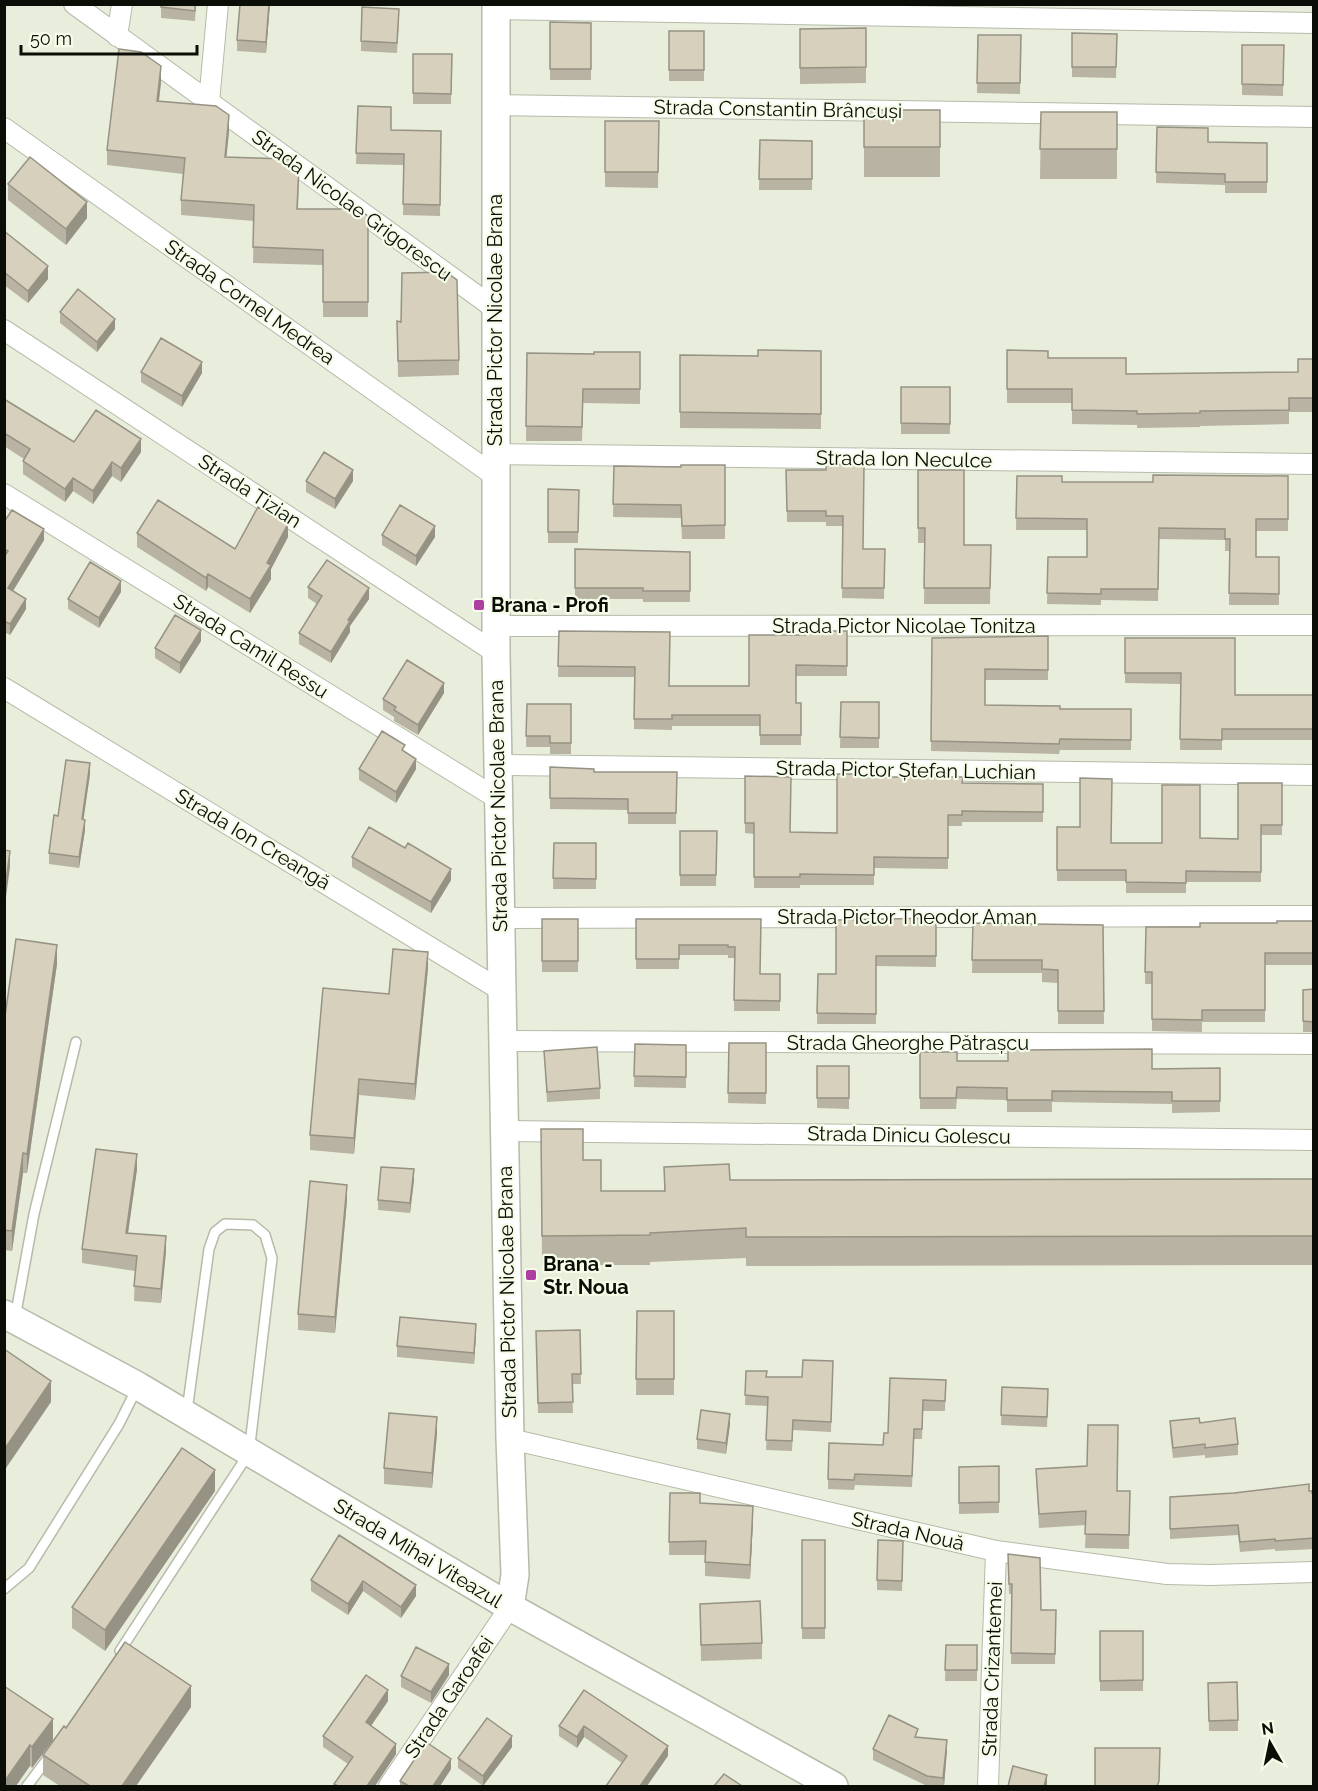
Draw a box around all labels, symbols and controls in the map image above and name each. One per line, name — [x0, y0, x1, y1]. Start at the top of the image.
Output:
scale bar — [21, 18, 196, 56]
text: 50 m — [30, 28, 72, 49]
street label: Strada Constantin Brâncuși — [653, 95, 903, 123]
street label: Strada Nicolae Grigorescu — [247, 124, 457, 286]
street label: Strada Pictor Nicolae Brana — [483, 194, 507, 446]
street label: Strada Cornel Medrea — [160, 234, 340, 370]
street label: Strada Ion Neculce — [816, 445, 993, 473]
street label: Strada Tizian — [194, 449, 306, 533]
street label: Strada Camil Ressu — [169, 589, 333, 703]
place label: Brana - Profi — [491, 593, 609, 617]
marker: Brana - Profi — [472, 598, 486, 612]
street label: Strada Pictor Nicolae Tonitza — [772, 614, 1036, 638]
street label: Strada Pictor Nicolae Brana — [484, 680, 512, 932]
street label: Strada Pictor Ștefan Luchian — [776, 756, 1036, 784]
street label: Strada Ion Creangă — [171, 783, 335, 895]
street label: Strada Pictor Theodor Aman — [777, 905, 1037, 929]
street label: Strada Gheorghe Pătrașcu — [787, 1031, 1029, 1055]
street label: Strada Dinicu Golescu — [807, 1121, 1011, 1149]
street label: Strada Pictor Nicolae Brana — [493, 1166, 521, 1418]
place label: Brana - Str. Noua — [543, 1252, 629, 1299]
marker: Brana - Str. Noua — [524, 1268, 538, 1282]
street label: Strada Mihai Viteazul — [329, 1493, 507, 1613]
street label: Strada Nouă — [849, 1506, 967, 1556]
street label: Strada Crizantemei — [977, 1581, 1007, 1757]
street label: Strada Garoafei — [399, 1631, 499, 1763]
north arrow — [1240, 1713, 1300, 1773]
text: N — [1260, 1718, 1275, 1739]

